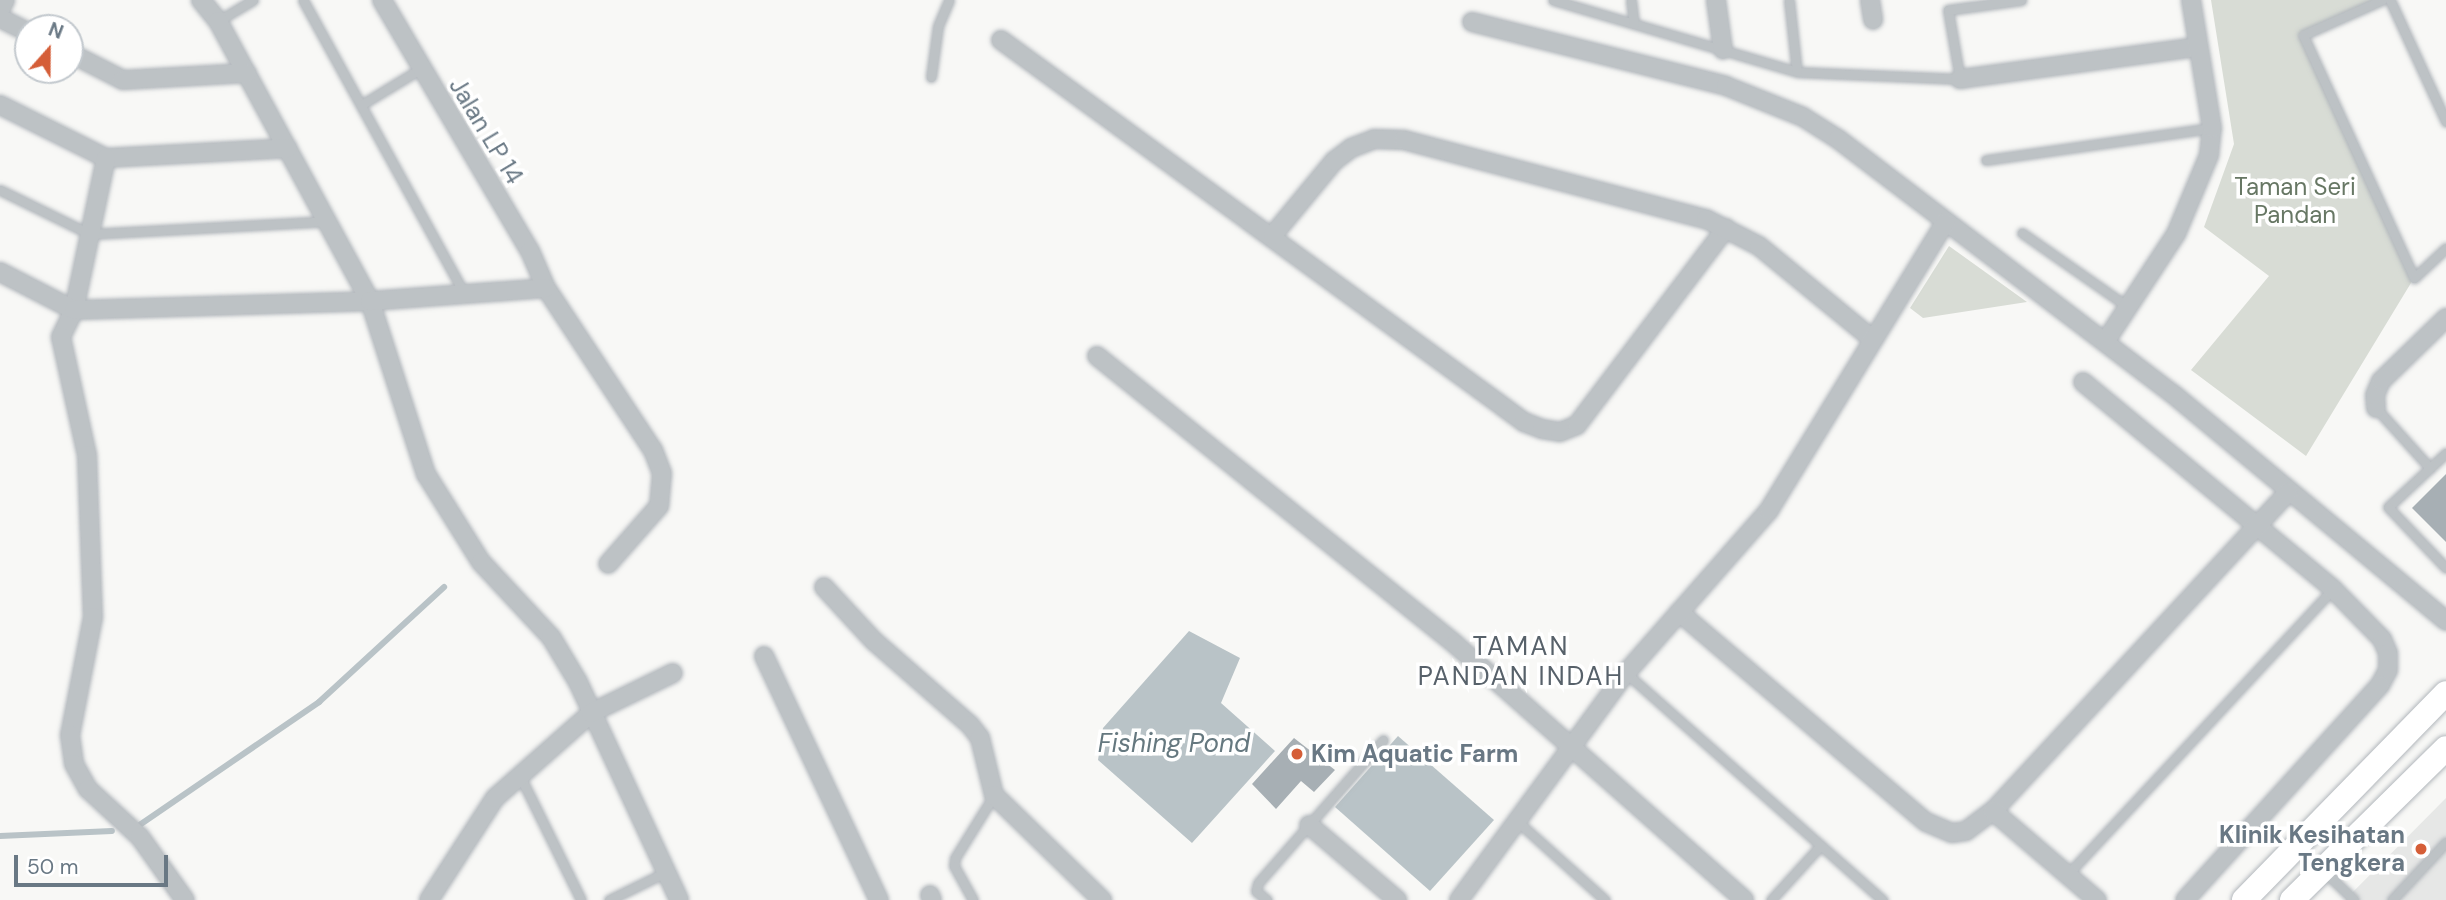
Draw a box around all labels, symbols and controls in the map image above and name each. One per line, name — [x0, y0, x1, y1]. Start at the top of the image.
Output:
north arrow — [14, 14, 84, 84]
text: N — [45, 17, 67, 45]
street label: Jalan LP 14 — [443, 73, 529, 189]
park label: Taman Seri Pandan — [2234, 173, 2356, 229]
district label: TAMAN PANDAN INDAH — [1419, 631, 1623, 692]
water label: Fishing Pond — [1098, 728, 1250, 760]
place label: Kim Aquatic Farm — [1311, 740, 1518, 768]
marker: Kim Aquatic Farm — [1289, 746, 1305, 762]
place label: Klinik Kesihatan Tengkera — [2219, 821, 2405, 877]
marker: Klinik Kesihatan Tengkera — [2411, 839, 2431, 859]
scale bar — [18, 841, 172, 885]
text: 50 m — [27, 853, 78, 881]

